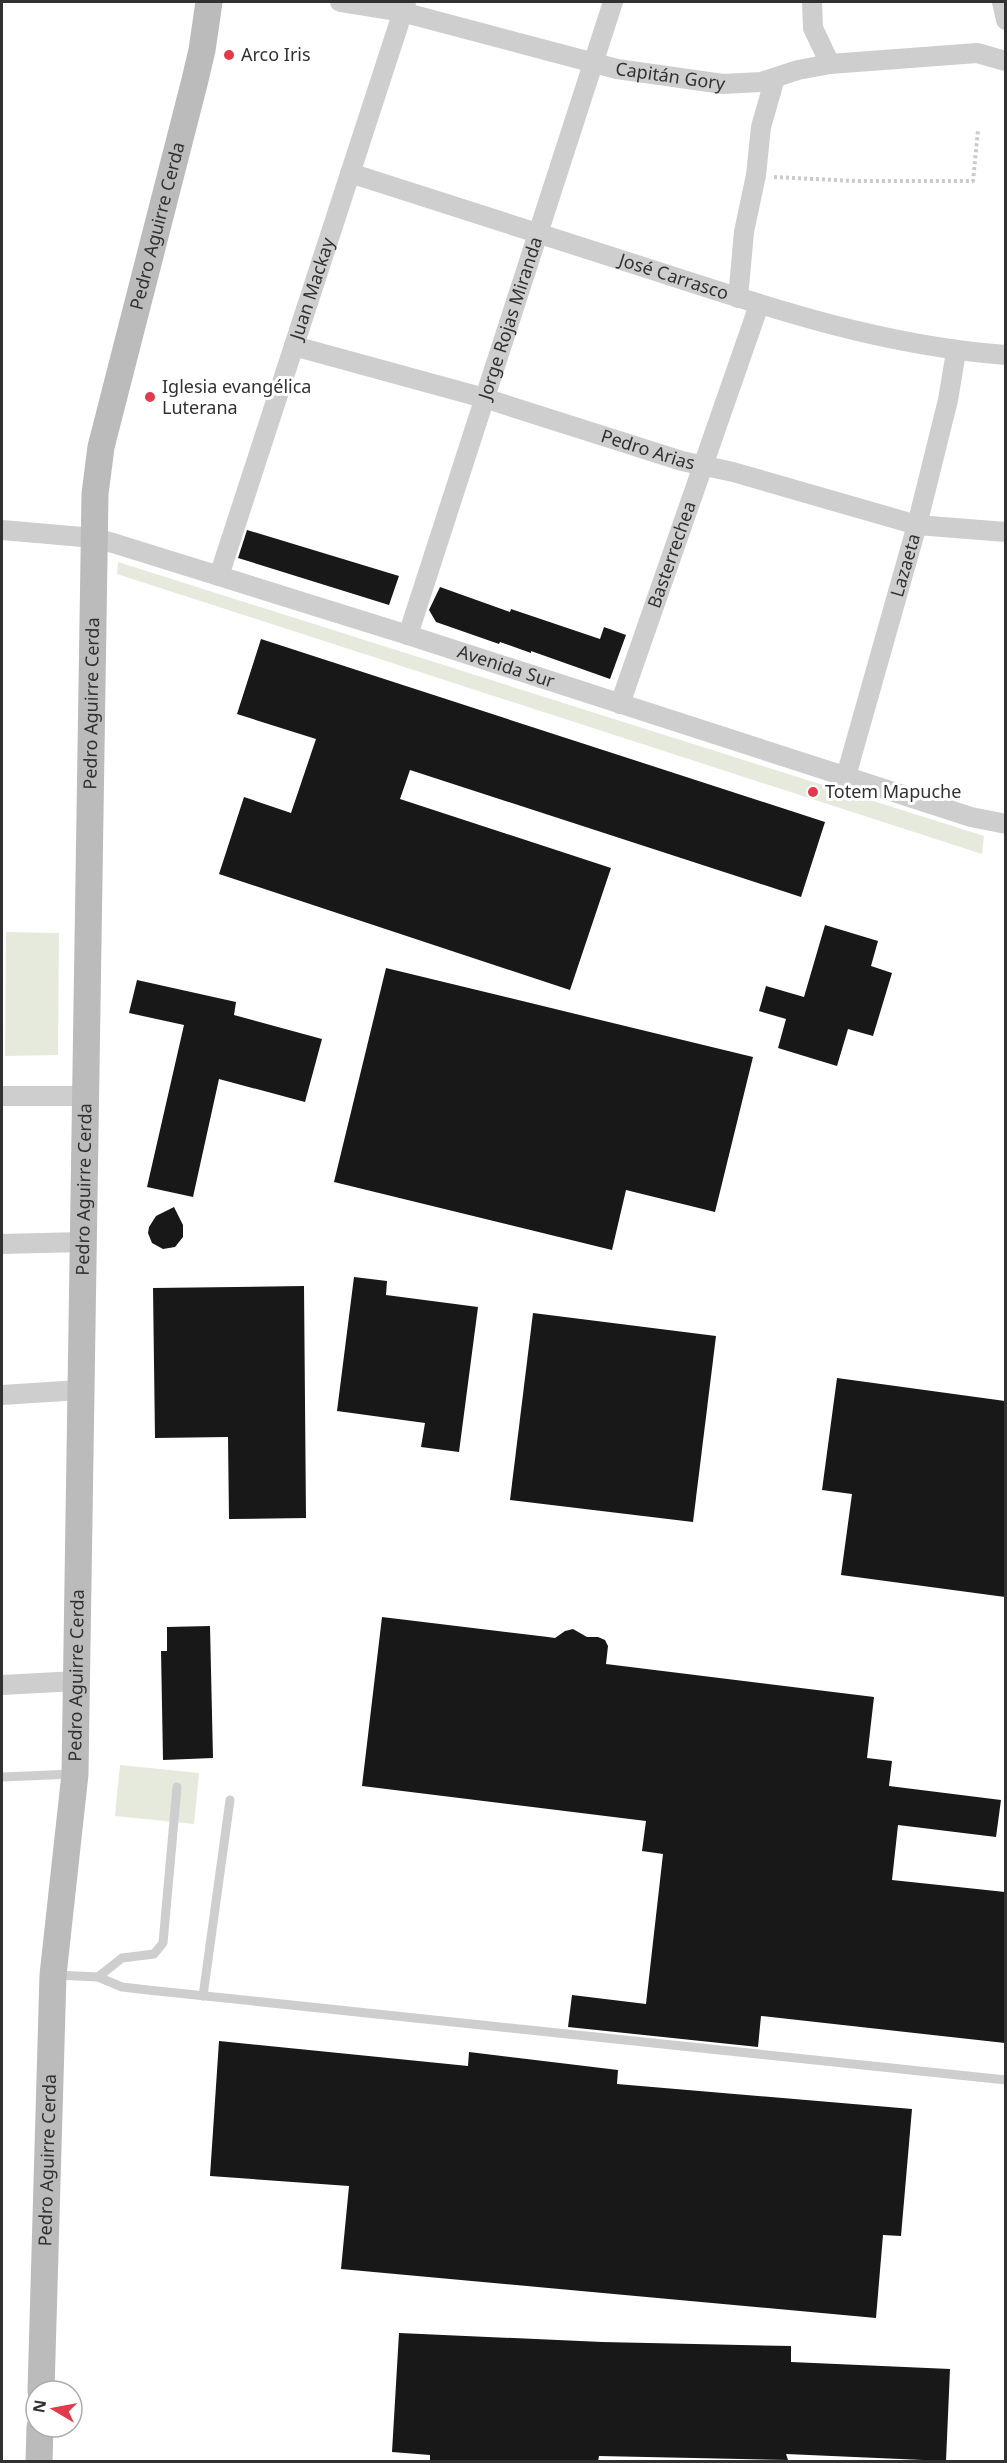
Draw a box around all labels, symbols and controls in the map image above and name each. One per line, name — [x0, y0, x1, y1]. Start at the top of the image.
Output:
place label: Arco Iris — [241, 42, 311, 66]
marker: Arco Iris — [222, 48, 236, 62]
street label: Capitán Gory — [614, 56, 727, 95]
street label: Pedro Aguirre Cerda — [124, 139, 190, 312]
street label: Jorge Rojas Miranda — [471, 233, 547, 404]
street label: Juan Mackay — [283, 234, 340, 345]
street label: José Carrasco — [614, 247, 732, 305]
place label: Iglesia evangélica Luterana — [162, 374, 311, 419]
marker: Iglesia evangélica Luterana — [143, 390, 157, 404]
street label: Pedro Arias — [598, 423, 697, 474]
street label: Basterrechea — [641, 498, 701, 611]
street label: Lazaeta — [884, 531, 925, 599]
street label: Pedro Aguirre Cerda — [77, 617, 104, 790]
street label: Avenida Sur — [455, 639, 559, 693]
place label: Totem Mapuche — [825, 779, 961, 803]
marker: Totem Mapuche — [806, 785, 820, 799]
street label: Pedro Aguirre Cerda — [70, 1103, 96, 1276]
street label: Pedro Aguirre Cerda — [62, 1589, 89, 1762]
street label: Pedro Aguirre Cerda — [32, 2074, 61, 2247]
north arrow — [24, 2379, 84, 2439]
text: N — [27, 2398, 51, 2415]

